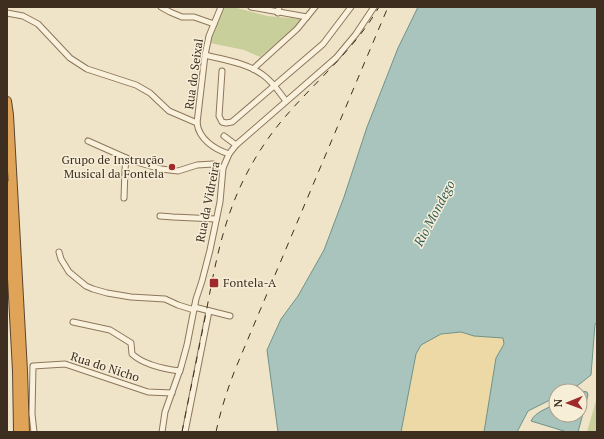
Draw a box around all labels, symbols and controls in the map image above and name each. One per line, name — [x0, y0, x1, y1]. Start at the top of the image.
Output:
street label: Rua do Seixal — [181, 37, 206, 110]
place label: Grupo de Instrução Musical da Fontela — [62, 152, 164, 181]
street label: Rua da Vidreira — [192, 160, 223, 244]
marker: Grupo de Instrução Musical da Fontela — [167, 162, 177, 172]
water label: Rio Mondego — [409, 177, 459, 250]
place label: Fontela-A — [223, 275, 277, 290]
marker: Fontela-A — [208, 277, 220, 289]
street label: Rua do Nicho — [69, 348, 142, 385]
north arrow — [548, 383, 588, 423]
text: N — [551, 398, 565, 407]

